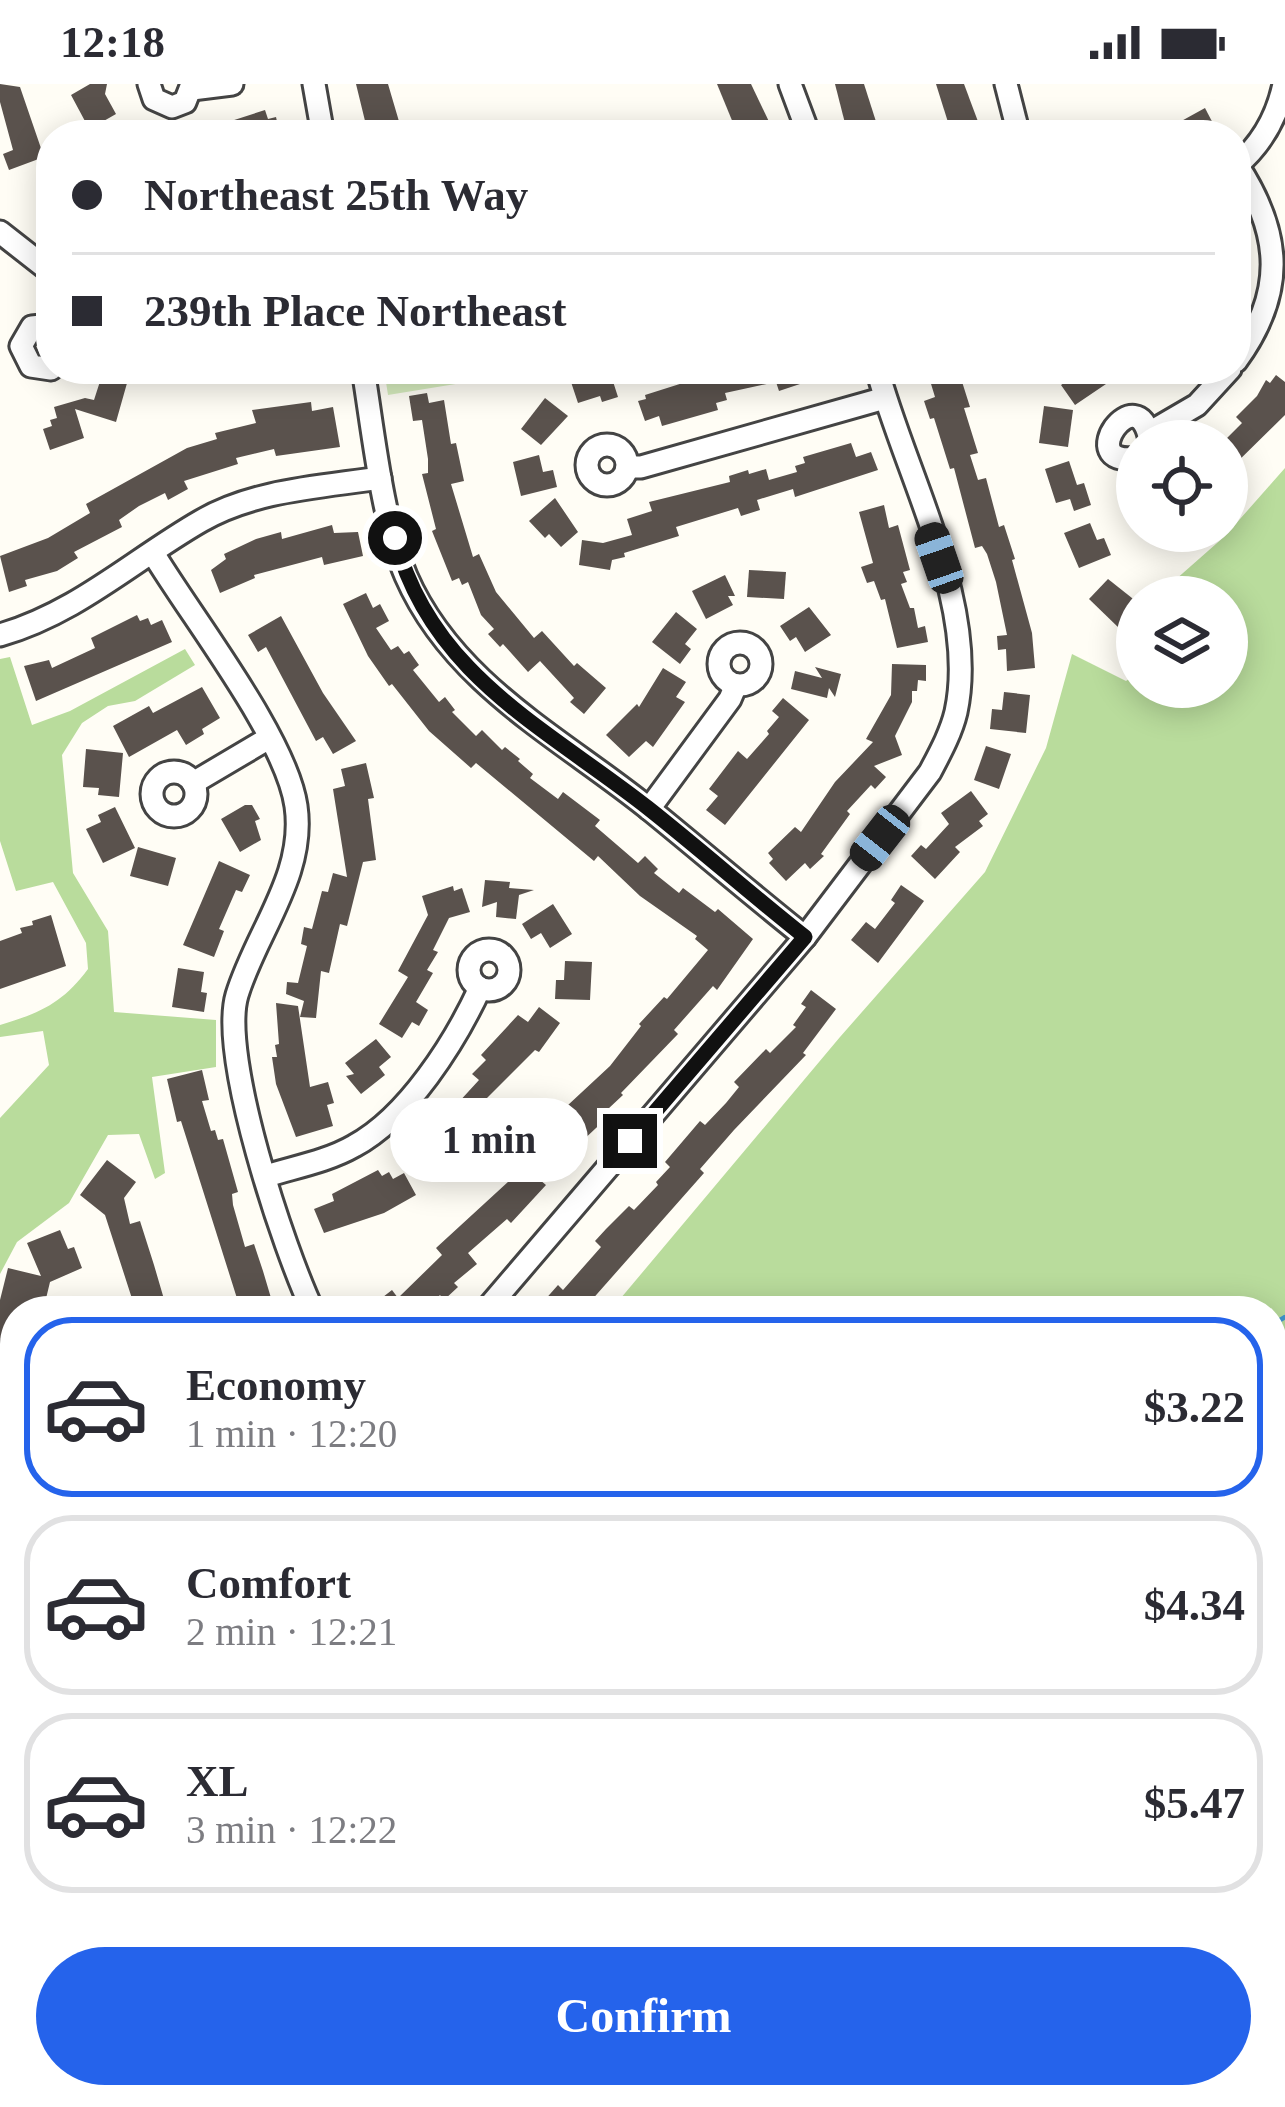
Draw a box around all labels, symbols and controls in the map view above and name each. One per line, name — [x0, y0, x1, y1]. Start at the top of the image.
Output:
text: 12:18 — [60, 17, 165, 67]
text: Northeast 25th Way — [144, 170, 528, 220]
text: 239th Place Northeast — [144, 286, 566, 336]
map controls — [1116, 420, 1248, 708]
button: locate — [1116, 420, 1248, 552]
route start — [368, 511, 422, 565]
car — [910, 518, 968, 598]
button: layers — [1116, 576, 1248, 708]
car — [844, 799, 916, 877]
callout: 1 min — [390, 1099, 588, 1183]
route end — [603, 1114, 657, 1168]
text: 1 min — [442, 1118, 536, 1161]
icon: car — [42, 1353, 150, 1461]
text: Economy — [186, 1360, 366, 1410]
text: $3.22 — [1144, 1382, 1245, 1432]
text: 1 min · 12:20 — [186, 1412, 397, 1455]
icon: car — [42, 1551, 150, 1659]
text: Comfort — [186, 1558, 351, 1608]
text: $4.34 — [1144, 1580, 1245, 1630]
text: 2 min · 12:21 — [186, 1610, 397, 1653]
icon: car — [42, 1749, 150, 1857]
text: XL — [186, 1756, 249, 1806]
text: $5.47 — [1144, 1778, 1245, 1828]
text: 3 min · 12:22 — [186, 1808, 397, 1851]
button: Confirm — [36, 1947, 1251, 2085]

